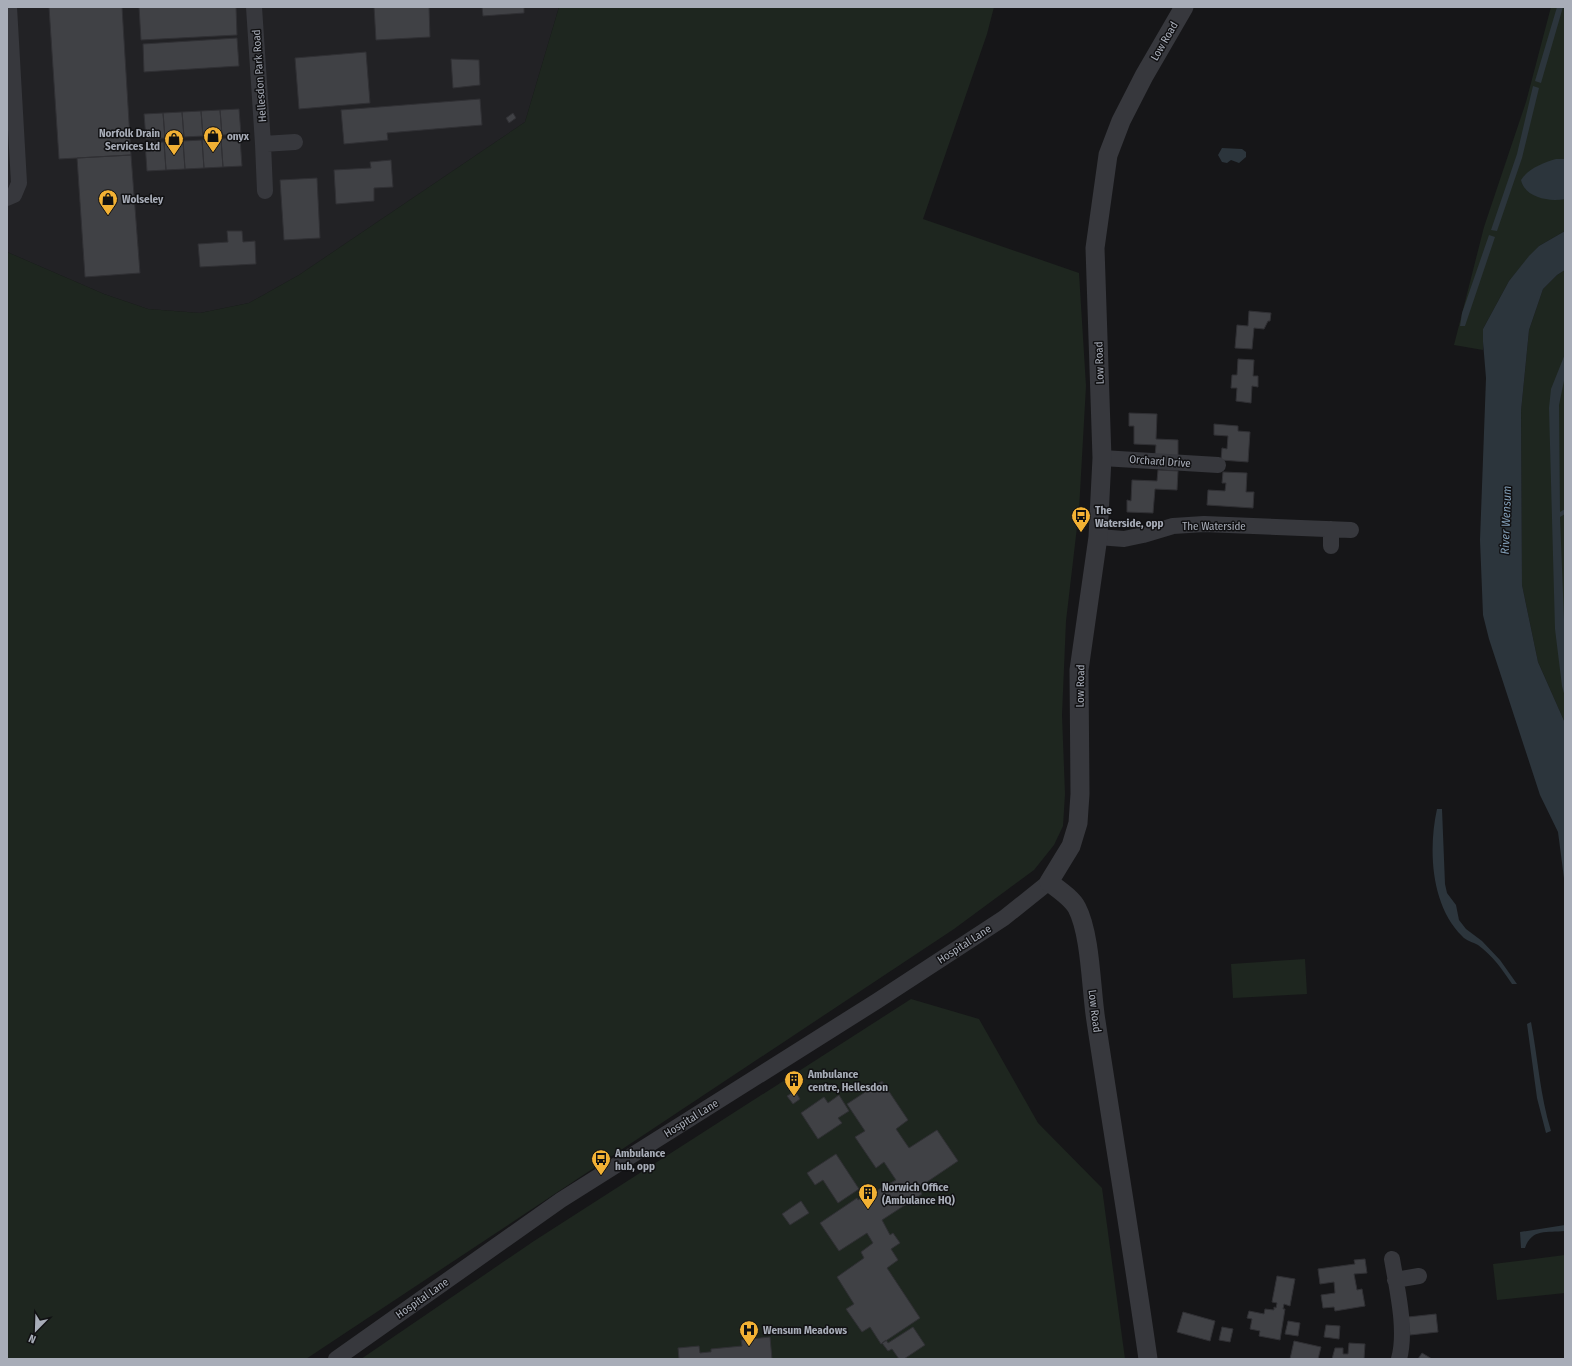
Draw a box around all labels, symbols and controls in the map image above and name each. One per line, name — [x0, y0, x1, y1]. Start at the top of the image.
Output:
street label: Low Road — [1148, 19, 1181, 63]
street label: Hellesdon Park Road — [250, 29, 269, 123]
shop icon: onyx — [202, 125, 224, 153]
place label: Norfolk Drain Services Ltd — [99, 127, 160, 153]
shop icon: Norfolk Drain Services Ltd — [163, 128, 185, 156]
place label: onyx — [227, 130, 250, 143]
shop icon: Wolseley — [97, 188, 119, 216]
place label: Wolseley — [122, 193, 164, 206]
street label: Low Road — [1092, 341, 1107, 385]
street label: Orchard Drive — [1129, 453, 1191, 470]
water label: River Wensum — [1498, 485, 1514, 555]
place label: The Waterside, opp — [1095, 504, 1164, 530]
bus stop icon: The Waterside, opp — [1070, 505, 1092, 533]
street label: The Waterside — [1182, 520, 1246, 533]
street label: Low Road — [1074, 664, 1087, 708]
street label: Hospital Lane — [935, 922, 994, 967]
street label: Low Road — [1085, 989, 1104, 1033]
place label: Ambulance centre, Hellesdon — [807, 1068, 888, 1094]
building icon: Ambulance centre, Hellesdon — [783, 1069, 805, 1097]
street label: Hospital Lane — [662, 1097, 721, 1140]
place label: Ambulance hub, opp — [614, 1147, 666, 1173]
bus stop icon: Ambulance hub, opp — [590, 1148, 612, 1176]
place label: Norwich Office (Ambulance HQ) — [882, 1181, 956, 1207]
building icon: Norwich Office (Ambulance HQ) — [857, 1182, 879, 1210]
street label: Hospital Lane — [393, 1275, 451, 1321]
north arrow — [16, 1310, 56, 1350]
hospital icon: Wensum Meadows — [738, 1319, 760, 1347]
place label: Wensum Meadows — [763, 1324, 847, 1337]
text: N — [27, 1331, 38, 1346]

